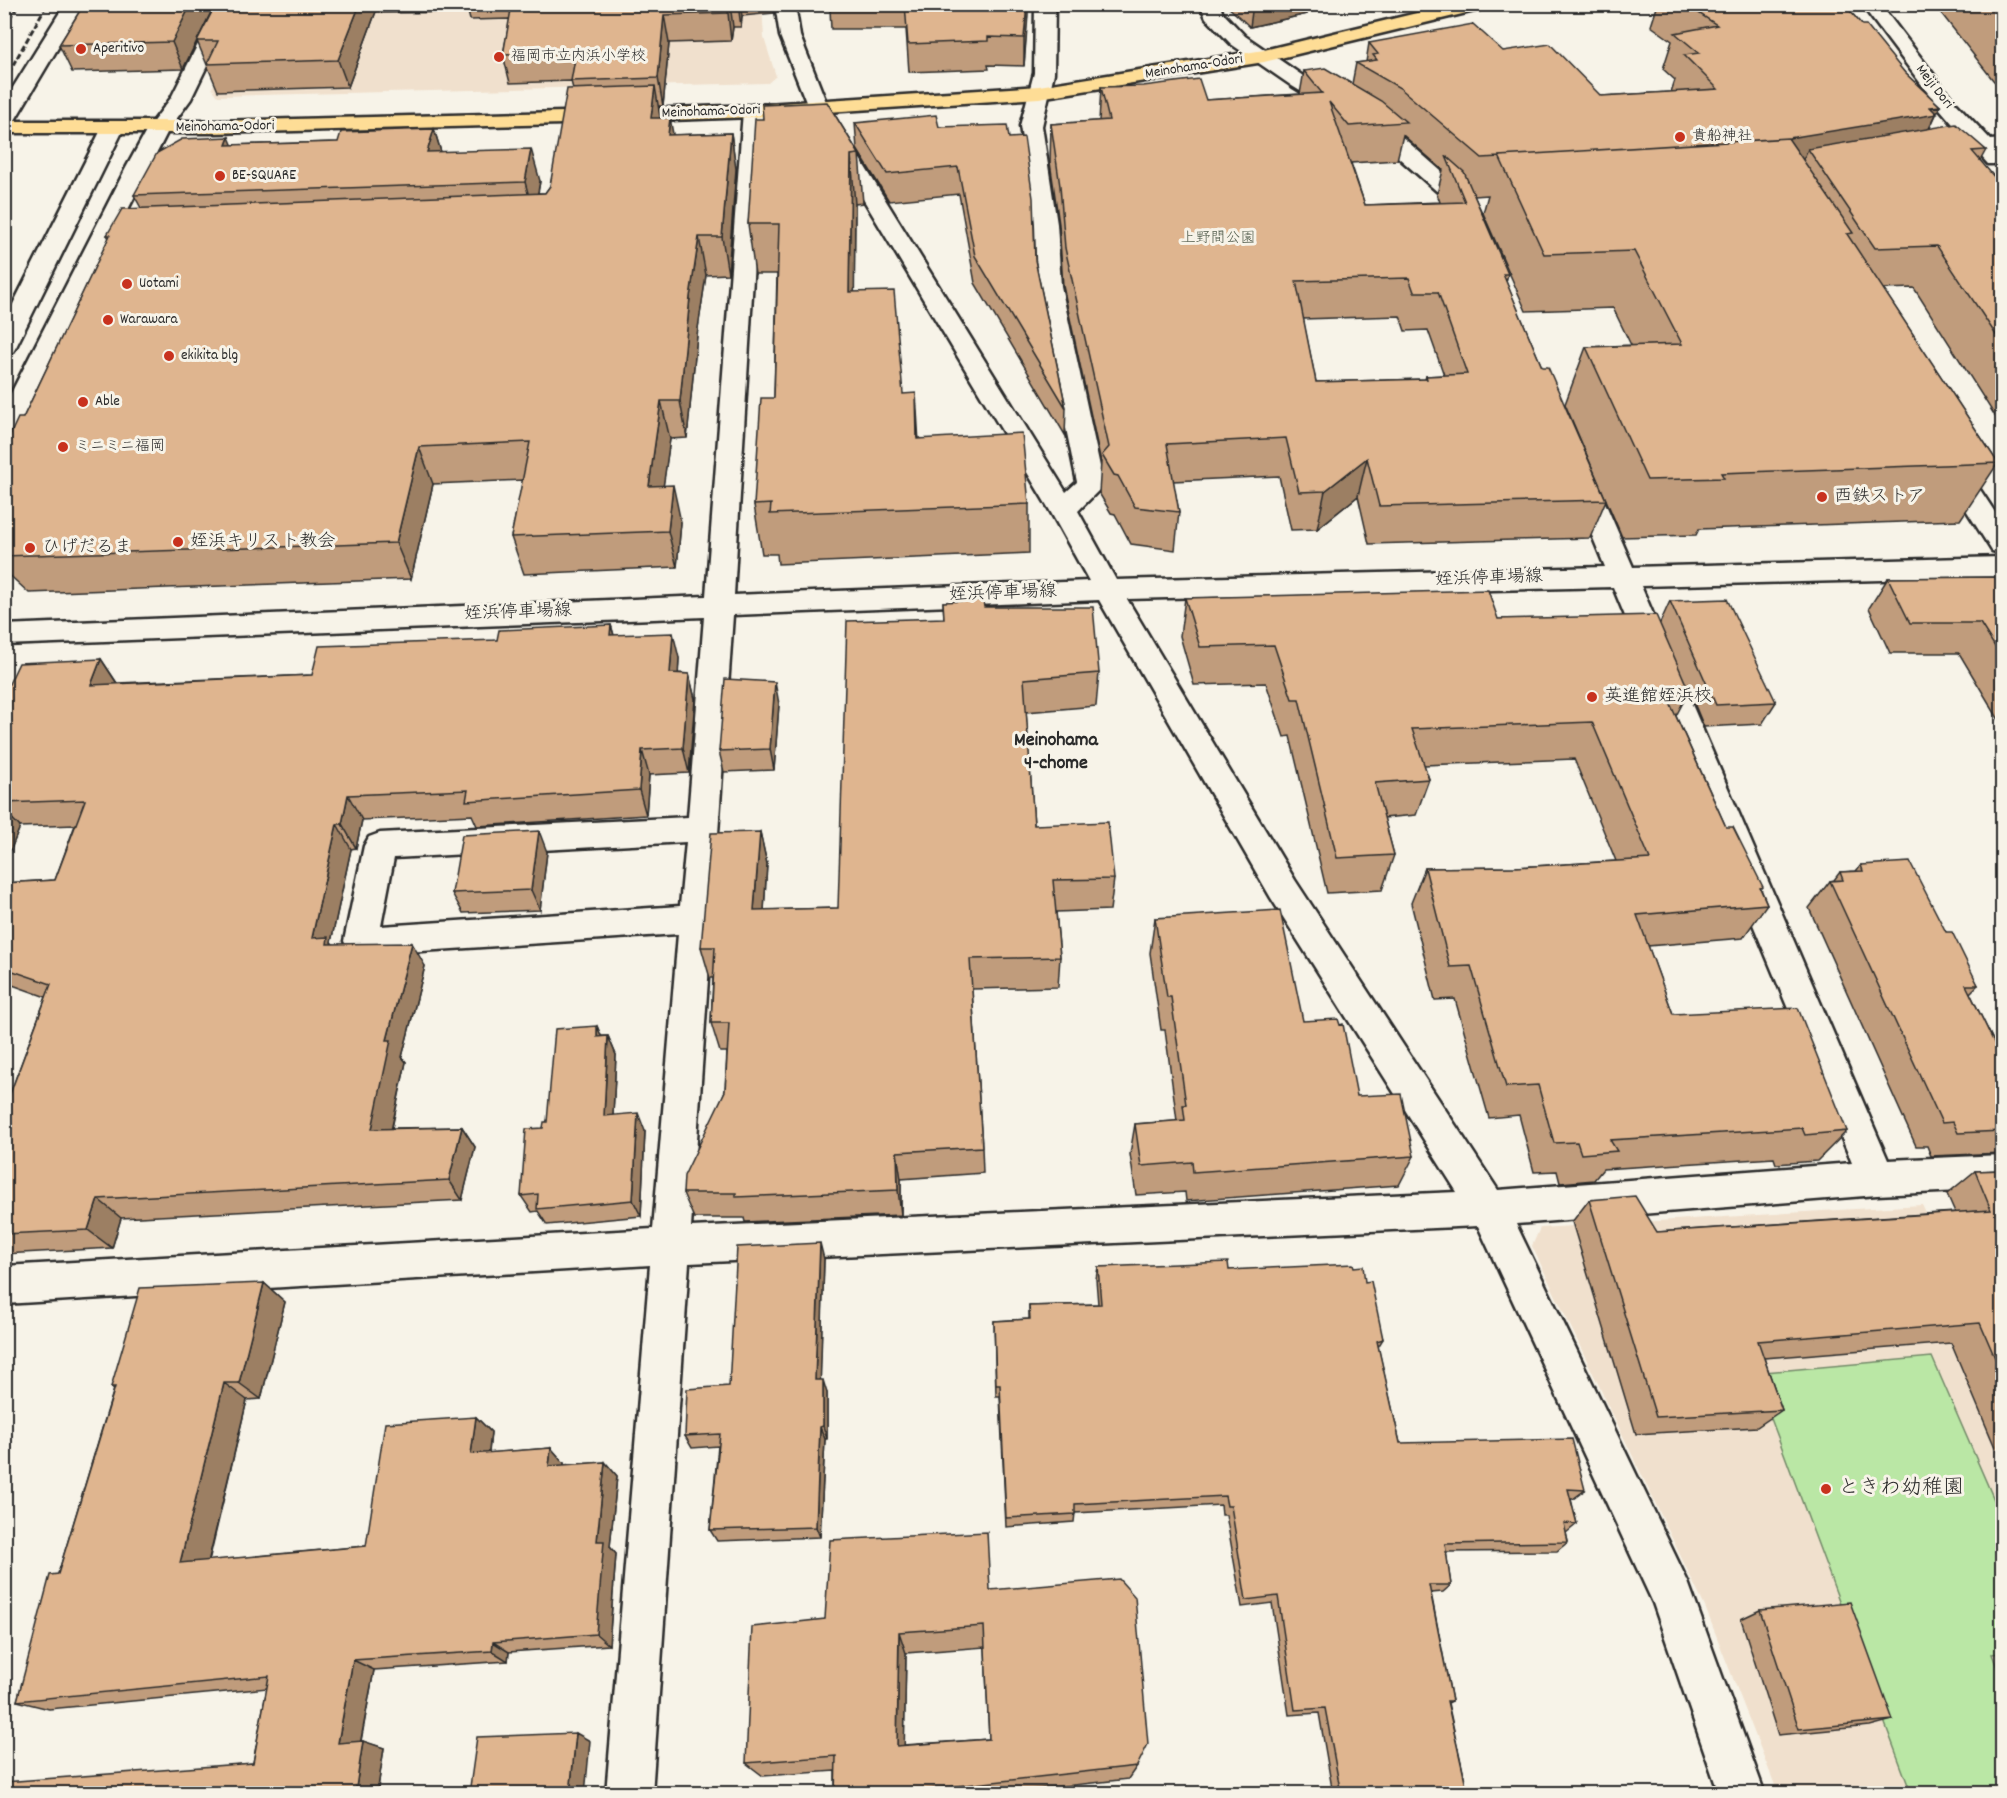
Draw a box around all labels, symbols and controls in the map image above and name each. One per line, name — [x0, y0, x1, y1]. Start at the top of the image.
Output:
place label: Aperitivo — [93, 38, 145, 60]
marker: Aperitivo — [74, 42, 88, 56]
place label: 福岡市立内浜小学校 — [511, 46, 646, 68]
street label: Meinohama-Odori — [1144, 48, 1245, 86]
marker: 福岡市立内浜小学校 — [492, 50, 506, 64]
street label: Meiji Dori — [1910, 60, 1959, 114]
street label: Meinohama-Odori — [661, 99, 761, 125]
street label: Meinohama-Odori — [175, 115, 275, 139]
place label: 貴船神社 — [1692, 126, 1752, 148]
marker: 貴船神社 — [1673, 130, 1687, 144]
place label: BE-SQUARE — [232, 165, 296, 187]
marker: BE-SQUARE — [213, 169, 227, 183]
park label: 上野間公園 — [1180, 228, 1256, 250]
place label: Uotami — [139, 273, 179, 295]
marker: Uotami — [120, 277, 134, 291]
place label: Warawara — [120, 309, 179, 331]
marker: Warawara — [101, 313, 115, 327]
place label: ekikita blg — [181, 345, 238, 367]
marker: ekikita blg — [162, 349, 176, 363]
place label: Able — [95, 391, 120, 413]
marker: Able — [76, 395, 90, 409]
place label: ミニミニ福岡 — [75, 436, 165, 458]
marker: ミニミニ福岡 — [56, 440, 70, 454]
place label: 西鉄ストア — [1834, 485, 1925, 510]
marker: 西鉄ストア — [1815, 490, 1829, 504]
place label: 姪浜キリスト教会 — [190, 530, 335, 555]
marker: 姪浜キリスト教会 — [171, 535, 185, 549]
place label: ひげだるま — [42, 536, 132, 561]
marker: ひげだるま — [23, 541, 37, 555]
street label: 姪浜停車場線 — [1435, 565, 1543, 593]
street label: 姪浜停車場線 — [949, 580, 1057, 608]
street label: 姪浜停車場線 — [464, 599, 572, 627]
place label: 英進館姪浜校 — [1604, 685, 1712, 710]
marker: 英進館姪浜校 — [1585, 690, 1599, 704]
district label: Meinohama 4-chome — [1014, 727, 1099, 778]
place label: ときわ幼稚園 — [1838, 1474, 1964, 1504]
marker: ときわ幼稚園 — [1819, 1482, 1833, 1496]

